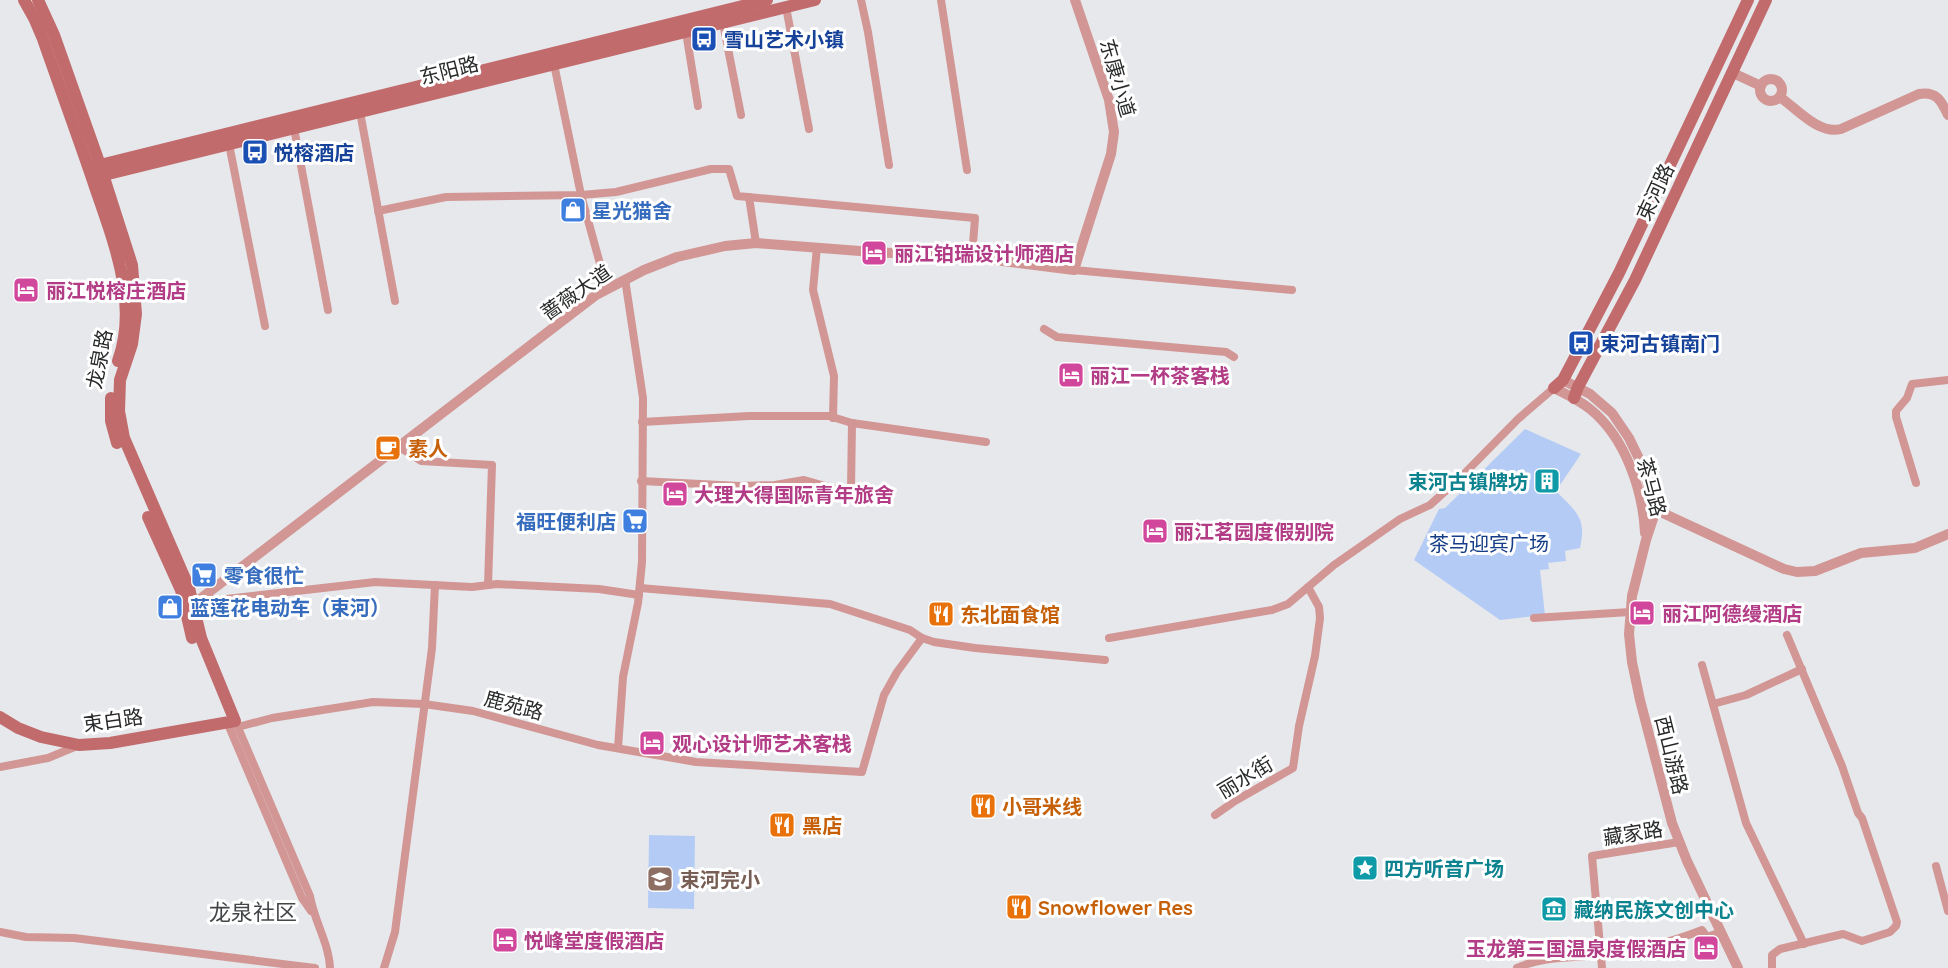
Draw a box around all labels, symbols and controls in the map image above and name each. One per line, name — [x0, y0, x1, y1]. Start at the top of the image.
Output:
bus stop icon: 雪山艺术小镇 — [689, 24, 719, 54]
place label: 雪山艺术小镇 — [724, 27, 844, 52]
street label: 东康小道 — [1095, 36, 1141, 120]
street label: 东阳路 — [417, 51, 481, 89]
bus stop icon: 悦榕酒店 — [240, 137, 270, 167]
place label: 悦榕酒店 — [274, 140, 354, 165]
street label: 束河路 — [1631, 160, 1679, 224]
shop icon: 星光猫舍 — [558, 195, 588, 225]
place label: 星光猫舍 — [592, 198, 672, 223]
hotel icon: 丽江铂瑞设计师酒店 — [859, 238, 889, 268]
place label: 丽江铂瑞设计师酒店 — [894, 241, 1074, 266]
street label: 蔷薇大道 — [536, 259, 616, 325]
hotel icon: 丽江悦榕庄酒店 — [11, 275, 41, 305]
place label: 丽江悦榕庄酒店 — [46, 278, 186, 303]
street label: 龙泉路 — [81, 327, 117, 391]
bus stop icon: 束河古镇南门 — [1566, 328, 1596, 358]
place label: 束河古镇南门 — [1600, 331, 1720, 356]
hotel icon: 丽江一杯茶客栈 — [1056, 360, 1086, 390]
place label: 丽江一杯茶客栈 — [1090, 363, 1230, 388]
cafe icon: 素人 — [373, 433, 403, 463]
place label: 素人 — [408, 436, 448, 461]
street label: 茶马路 — [1632, 455, 1672, 519]
building icon: 束河古镇牌坊 — [1532, 466, 1562, 496]
place label: 束河古镇牌坊 — [1408, 469, 1528, 494]
hotel icon: 大理大得国际青年旅舍 — [660, 479, 690, 509]
place label: 大理大得国际青年旅舍 — [694, 482, 894, 507]
supermarket icon: 福旺便利店 — [620, 506, 650, 536]
place label: 福旺便利店 — [516, 509, 616, 534]
hotel icon: 丽江茗园度假别院 — [1140, 516, 1170, 546]
place label: 丽江茗园度假别院 — [1174, 519, 1334, 544]
park label: 茶马迎宾广场 — [1429, 531, 1549, 556]
supermarket icon: 零食很忙 — [189, 560, 219, 590]
place label: 零食很忙 — [224, 563, 304, 588]
shop icon: 蓝莲花电动车（束河） — [155, 592, 185, 622]
place label: 蓝莲花电动车（束河） — [190, 595, 390, 620]
hotel icon: 丽江阿德缦酒店 — [1627, 598, 1657, 628]
restaurant icon: 东北面食馆 — [926, 599, 956, 629]
place label: 丽江阿德缦酒店 — [1662, 601, 1802, 626]
place label: 东北面食馆 — [960, 602, 1060, 627]
street label: 鹿苑路 — [482, 685, 546, 725]
street label: 束白路 — [82, 703, 144, 737]
street label: 西山游路 — [1650, 713, 1694, 797]
hotel icon: 观心设计师艺术客栈 — [637, 728, 667, 758]
place label: 观心设计师艺术客栈 — [672, 731, 852, 756]
street label: 丽水街 — [1213, 751, 1277, 803]
restaurant icon: 小哥米线 — [968, 791, 998, 821]
place label: 小哥米线 — [1002, 794, 1082, 819]
restaurant icon: 黑店 — [767, 810, 797, 840]
place label: 黑店 — [802, 813, 842, 838]
street label: 藏家路 — [1601, 816, 1665, 850]
place icon: 四方听音广场 — [1350, 853, 1380, 883]
place label: 四方听音广场 — [1384, 856, 1504, 881]
school or university icon: 束河完小 — [645, 864, 675, 894]
place label: 束河完小 — [680, 867, 760, 892]
restaurant icon: Snowflower Res — [1004, 892, 1034, 922]
museum icon: 藏纳民族文创中心 — [1539, 894, 1569, 924]
place label: Snowflower Res — [1038, 895, 1193, 920]
place label: 藏纳民族文创中心 — [1574, 897, 1734, 922]
district label: 龙泉社区 — [209, 898, 297, 926]
hotel icon: 悦峰堂度假酒店 — [490, 925, 520, 955]
place label: 悦峰堂度假酒店 — [524, 928, 664, 953]
hotel icon: 玉龙第三国温泉度假酒店 — [1691, 933, 1721, 963]
place label: 玉龙第三国温泉度假酒店 — [1466, 936, 1686, 961]

